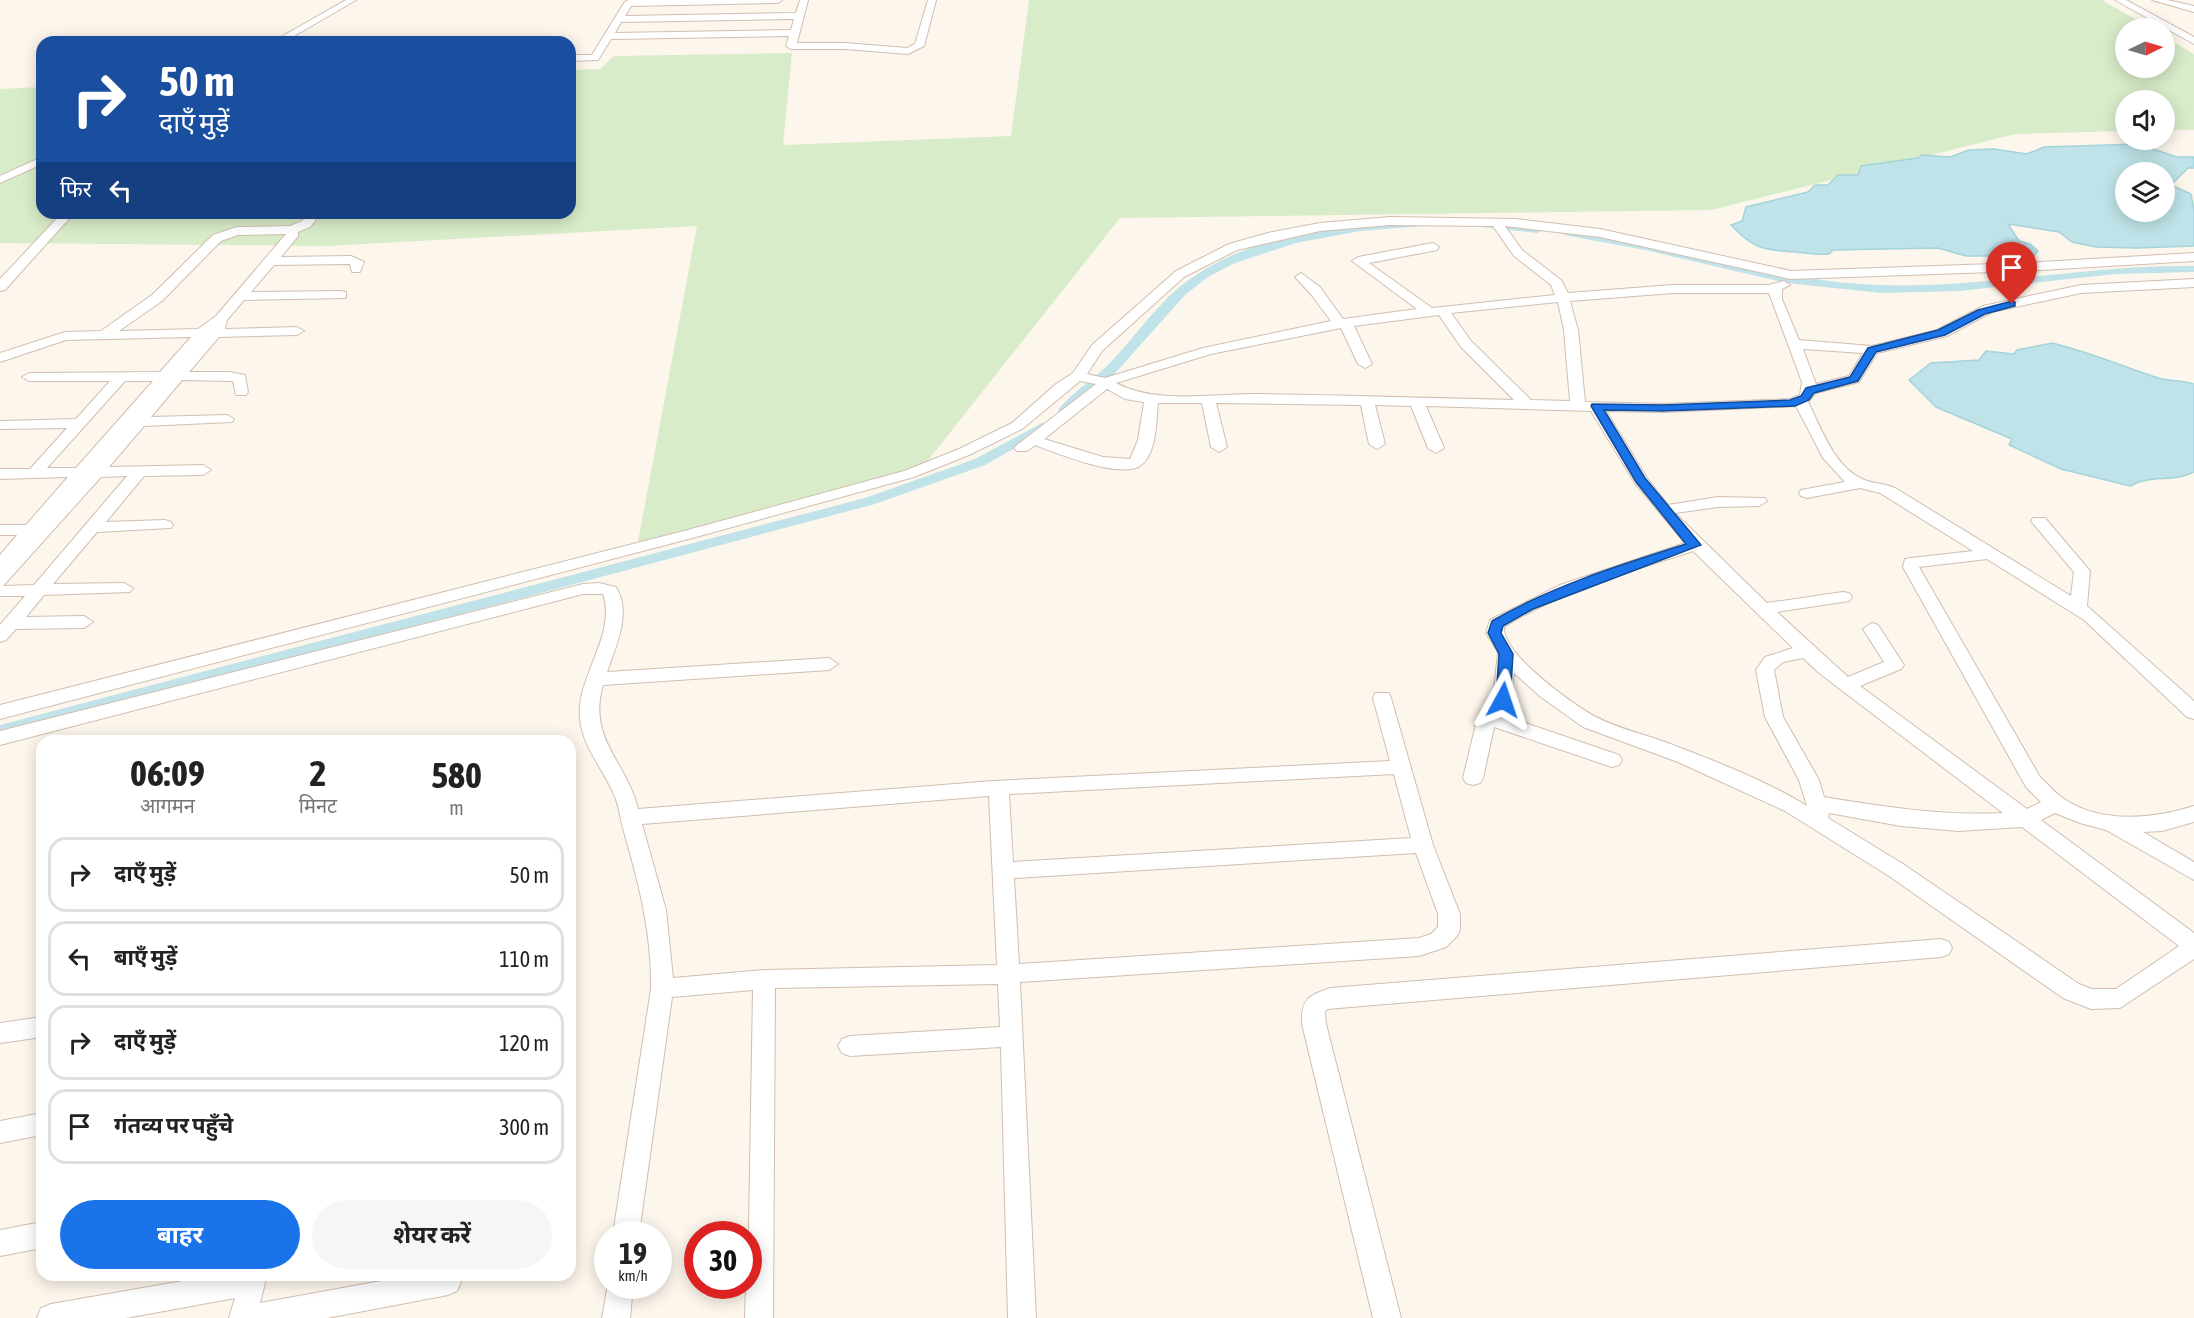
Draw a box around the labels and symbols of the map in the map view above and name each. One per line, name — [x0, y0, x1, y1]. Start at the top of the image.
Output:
north arrow — [2115, 18, 2175, 78]
pin — [1986, 242, 2037, 304]
position arrow — [1471, 668, 1535, 732]
speed limit sign: 30 — [684, 1221, 762, 1299]

